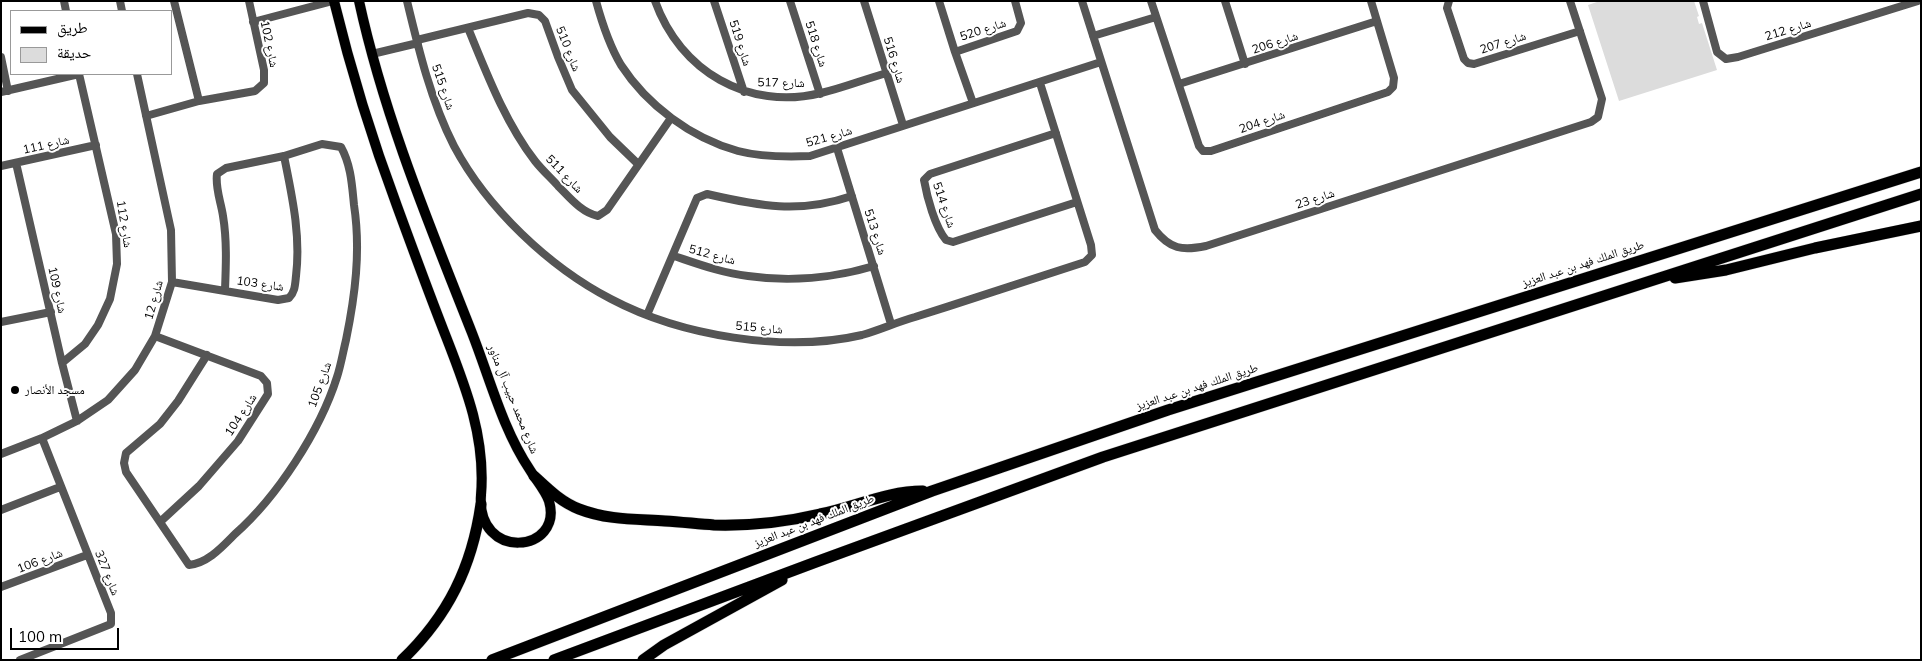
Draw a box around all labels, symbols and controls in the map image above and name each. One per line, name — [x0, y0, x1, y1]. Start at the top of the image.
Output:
legend — [10, 10, 172, 75]
street label: شارع 520 — [958, 16, 1008, 44]
street label: شارع 212 — [1763, 16, 1813, 44]
text: طريق — [57, 18, 88, 37]
street label: شارع 519 — [726, 18, 754, 68]
street label: شارع 102 — [257, 19, 281, 69]
street label: شارع 518 — [802, 19, 830, 69]
street label: شارع 510 — [552, 24, 584, 74]
street label: شارع 206 — [1250, 29, 1300, 57]
street label: شارع 207 — [1478, 29, 1528, 57]
street label: شارع 516 — [880, 35, 908, 85]
text: حديقة — [57, 43, 91, 62]
street label: شارع 515 — [428, 62, 458, 112]
street label: شارع 517 — [757, 75, 805, 91]
street label: شارع 204 — [1237, 107, 1287, 137]
street label: شارع 521 — [804, 124, 854, 150]
street label: شارع 111 — [21, 133, 71, 157]
street label: شارع 511 — [542, 152, 586, 196]
street label: شارع 514 — [929, 180, 959, 230]
street label: شارع 23 — [1294, 186, 1336, 212]
street label: شارع 112 — [113, 199, 135, 249]
street label: شارع 513 — [861, 207, 889, 257]
street label: طريق الملك فهد بن عبد العزيز — [1520, 237, 1646, 291]
street label: شارع 512 — [687, 242, 737, 268]
street label: شارع 109 — [45, 265, 69, 315]
street label: شارع 103 — [235, 274, 285, 294]
street label: شارع 12 — [142, 279, 166, 321]
street label: شارع 515 — [735, 319, 783, 337]
street label: شارع محمد حبيب آل مناور — [484, 342, 542, 456]
street label: شارع 105 — [305, 360, 335, 410]
street label: طريق الملك فهد بن عبد العزيز — [1134, 360, 1260, 414]
place label: مسجد الأنصار — [25, 383, 85, 397]
marker: مسجد الأنصار — [9, 384, 21, 396]
street label: شارع 104 — [222, 391, 260, 439]
street label: طريق الملك فهد بن عبد العزيز — [752, 491, 876, 551]
street label: شارع 106 — [15, 546, 65, 576]
street label: شارع 327 — [91, 548, 123, 598]
scale bar — [12, 618, 121, 650]
text: 100 m — [18, 627, 62, 646]

